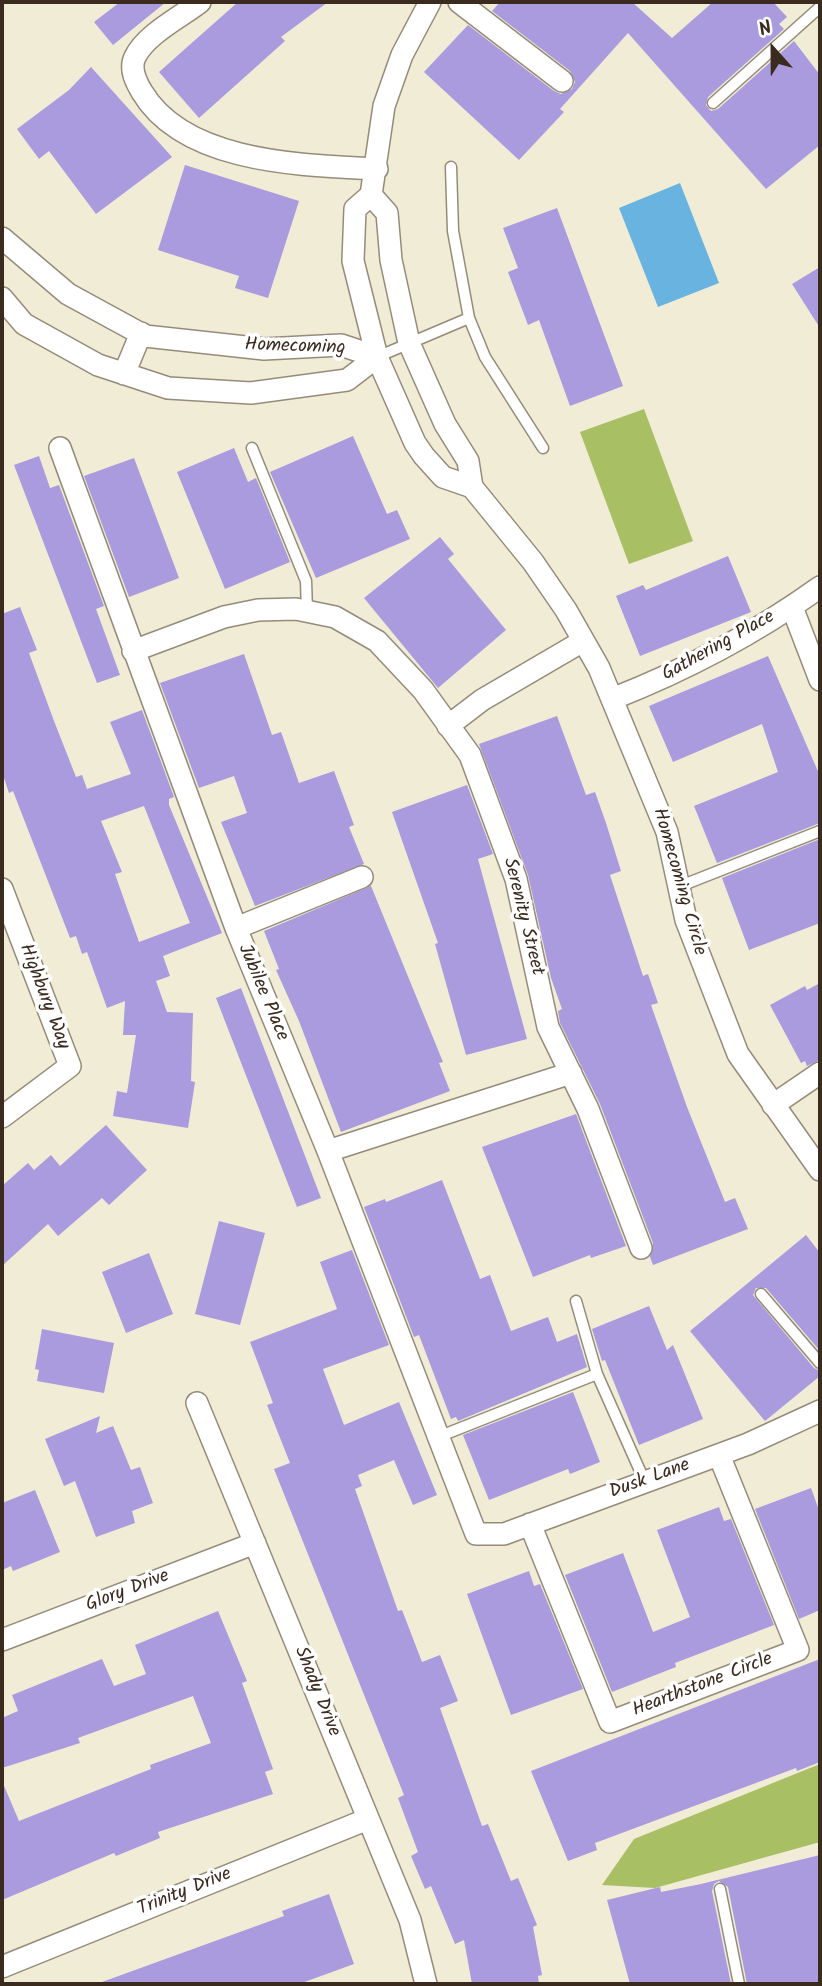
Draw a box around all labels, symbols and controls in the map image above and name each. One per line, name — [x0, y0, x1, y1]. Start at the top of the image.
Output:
text: N — [754, 13, 776, 46]
north arrow — [738, 14, 808, 84]
street label: Homecoming — [244, 335, 346, 361]
street label: Gathering Place — [659, 607, 779, 687]
street label: Homecoming Circle — [646, 806, 710, 958]
street label: Serenity Street — [496, 856, 548, 978]
street label: Highbury Way — [12, 941, 74, 1053]
street label: Jubilee Place — [231, 941, 293, 1045]
street label: Dusk Lane — [607, 1455, 693, 1505]
street label: Glory Drive — [83, 1566, 173, 1618]
street label: Shady Drive — [288, 1644, 344, 1740]
street label: Hearthstone Circle — [630, 1649, 776, 1723]
street label: Trinity Drive — [135, 1864, 235, 1922]

